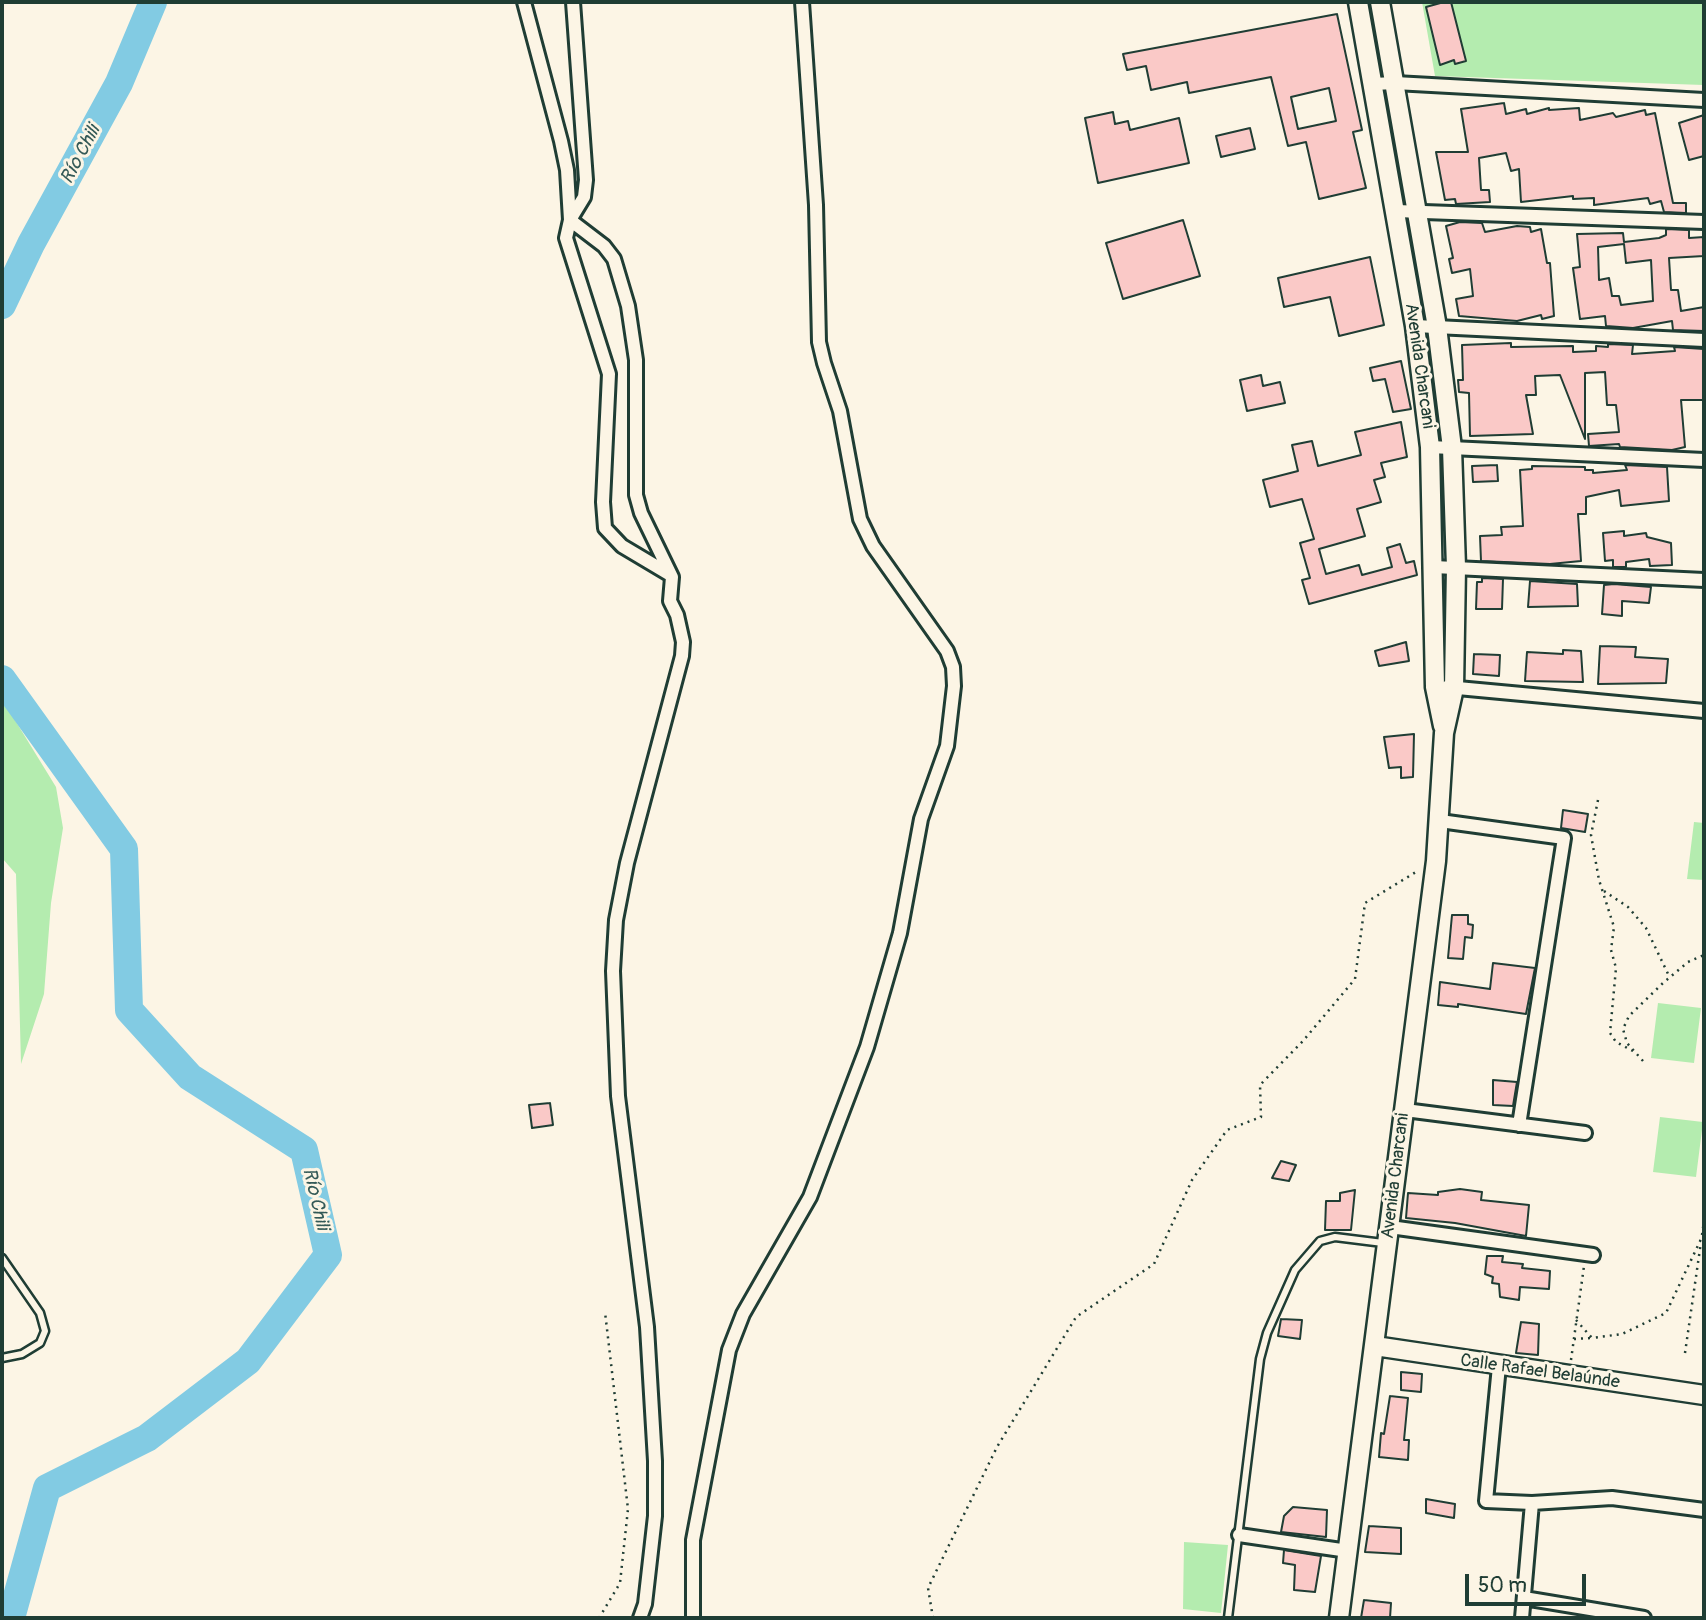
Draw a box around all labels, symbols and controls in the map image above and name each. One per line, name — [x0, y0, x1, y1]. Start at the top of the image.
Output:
water label: Río Chili — [56, 122, 106, 188]
street label: Avenida Charcani — [1400, 302, 1438, 430]
street label: Avenida Charcani — [1378, 1112, 1414, 1240]
water label: Río Chili — [297, 1166, 333, 1232]
street label: Calle Rafael Belaúnde — [1459, 1350, 1621, 1394]
scale bar — [1468, 1560, 1589, 1604]
text: 50 m — [1478, 1572, 1527, 1599]

